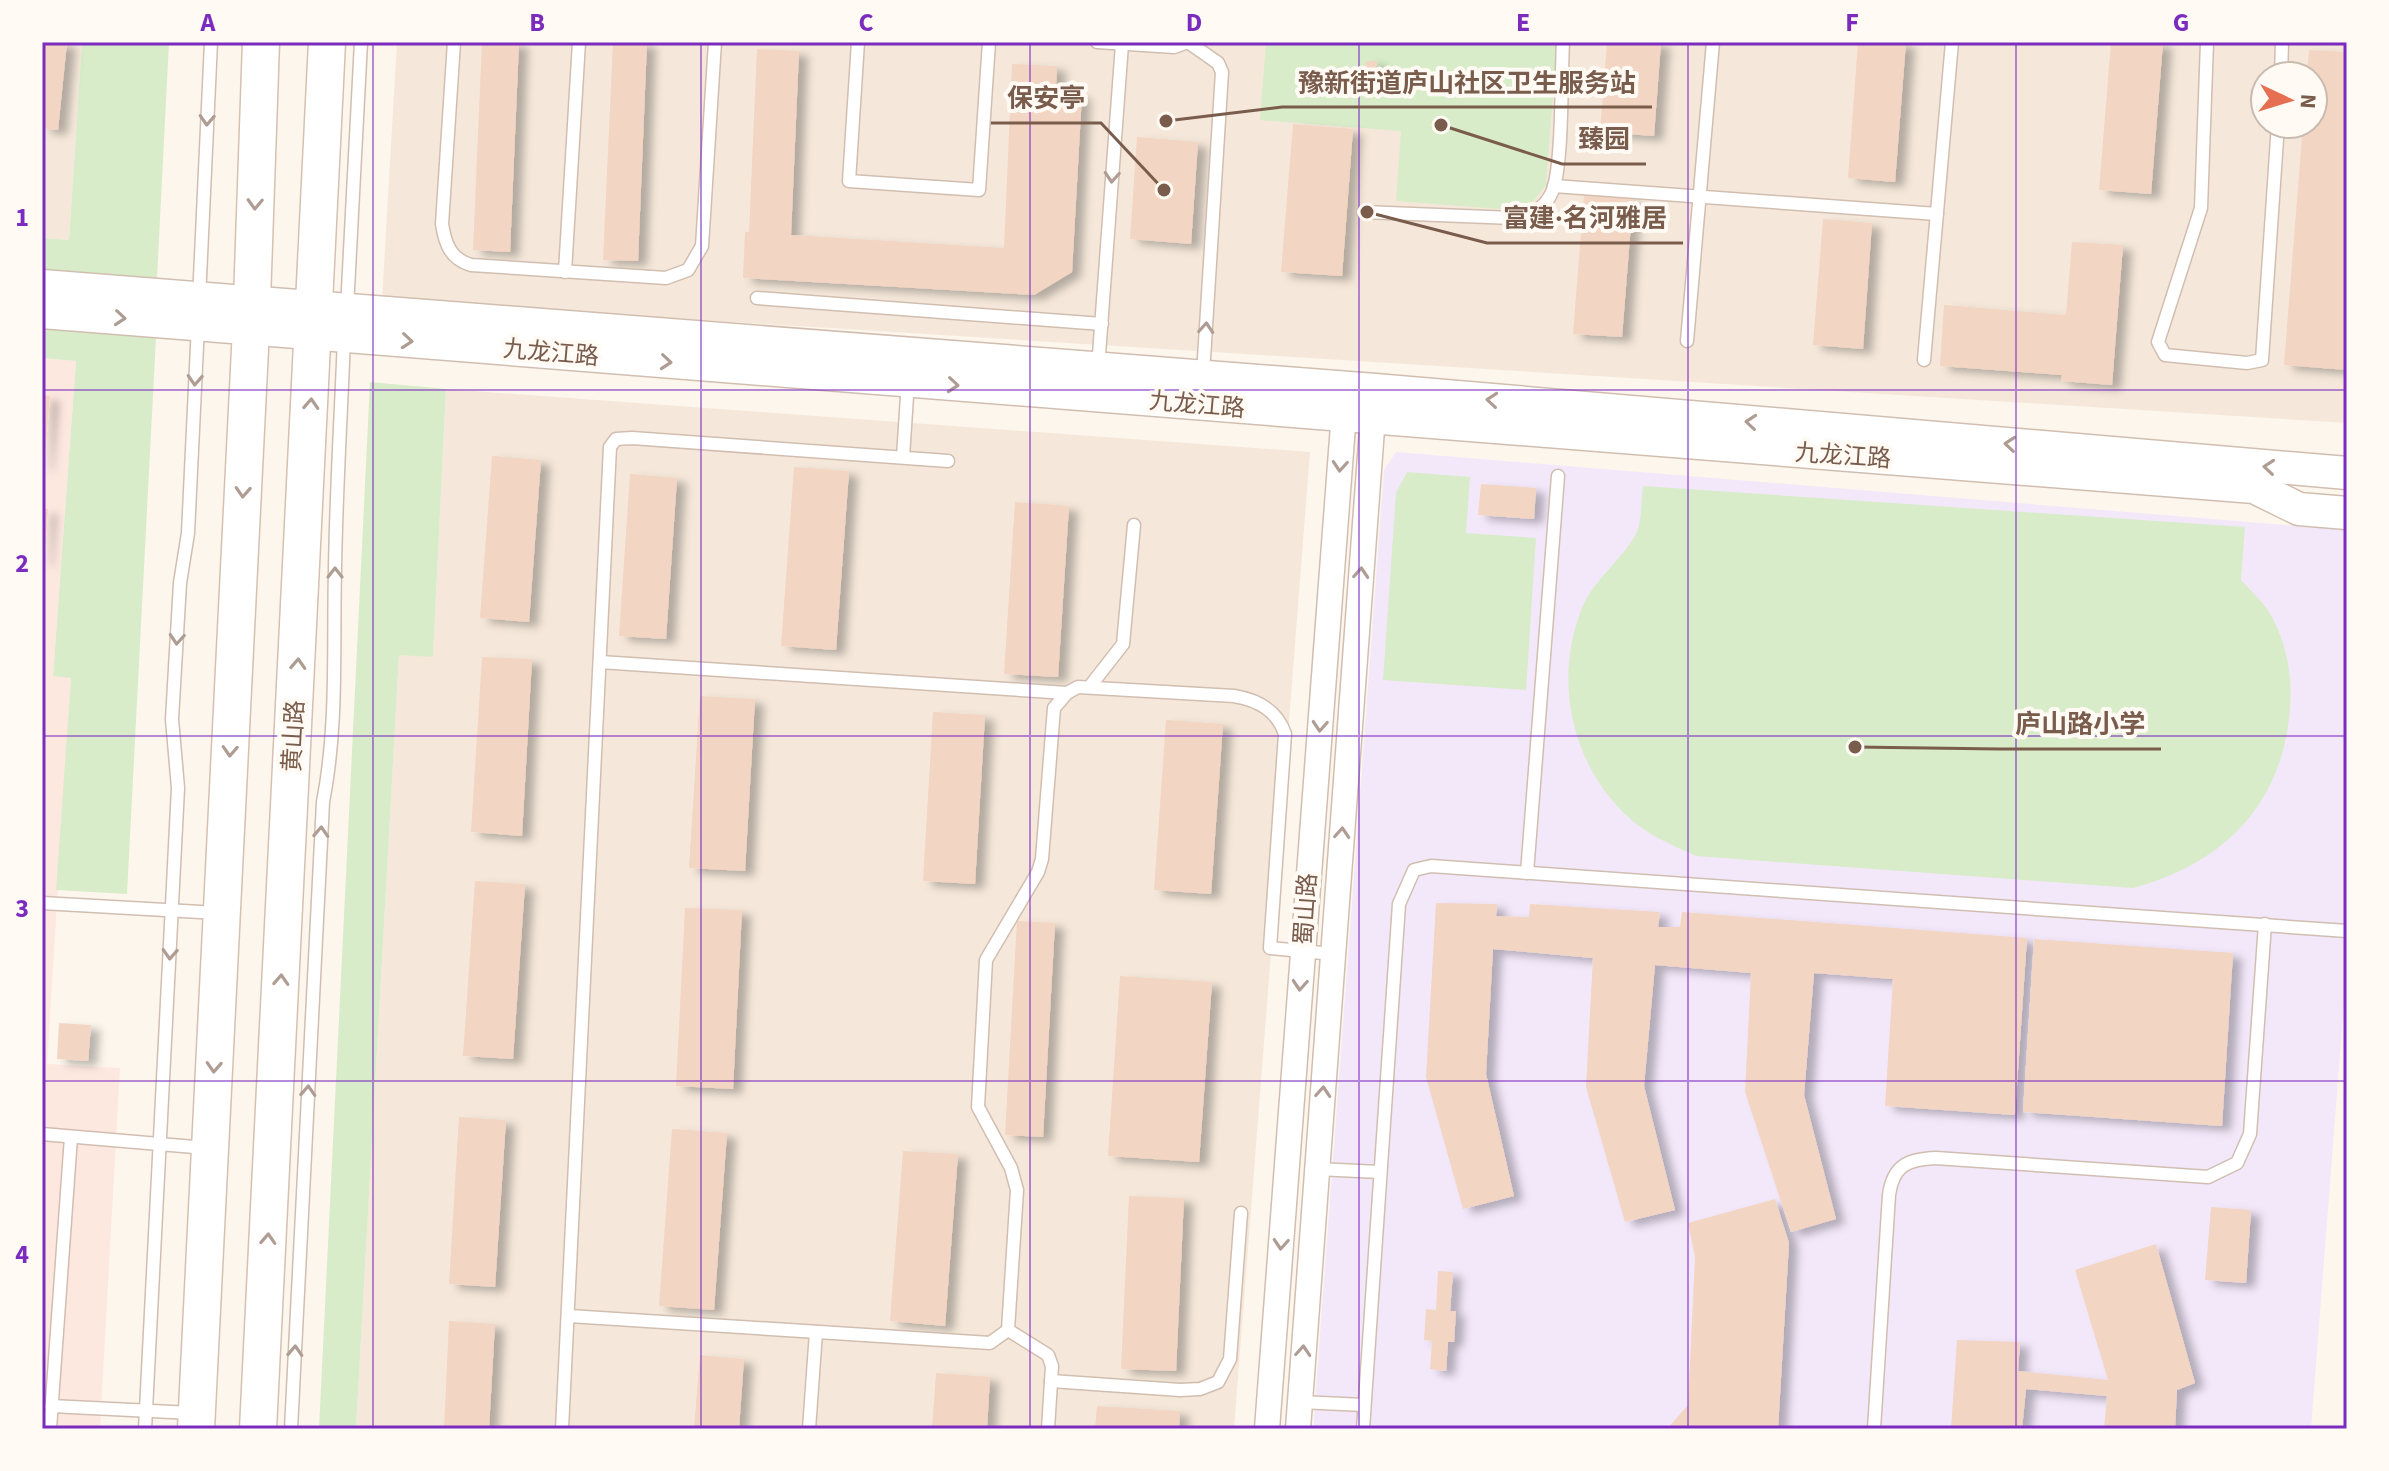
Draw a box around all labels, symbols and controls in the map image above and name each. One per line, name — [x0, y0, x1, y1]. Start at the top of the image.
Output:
text: A — [200, 4, 217, 41]
text: B — [529, 4, 545, 41]
text: C — [858, 4, 874, 41]
text: D — [1186, 4, 1202, 41]
text: E — [1516, 4, 1530, 41]
text: F — [1845, 4, 1859, 41]
text: G — [2173, 4, 2189, 41]
callout: 豫新街道庐山社区卫生服务站 — [1282, 57, 1652, 107]
north arrow — [2249, 60, 2329, 140]
text: 豫新街道庐山社区卫生服务站 — [1298, 65, 1636, 102]
callout: 保安亭 — [991, 73, 1101, 123]
text: 保安亭 — [1007, 80, 1085, 117]
text: N — [2291, 93, 2324, 110]
one-way arrow — [199, 114, 216, 127]
callout: 臻园 — [1562, 114, 1646, 164]
text: 臻园 — [1578, 121, 1630, 158]
one-way arrow — [1104, 171, 1121, 184]
callout: 富建·名河雅居 — [1487, 193, 1683, 243]
one-way arrow — [247, 198, 264, 211]
text: 1 — [15, 199, 29, 236]
text: 富建·名河雅居 — [1503, 200, 1667, 237]
one-way arrow — [114, 310, 127, 327]
one-way arrow — [1197, 321, 1214, 334]
street label: 九龙江路 — [502, 331, 600, 375]
one-way arrow — [401, 332, 414, 349]
one-way arrow — [660, 353, 673, 370]
one-way arrow — [186, 374, 203, 387]
one-way arrow — [947, 377, 960, 394]
street label: 九龙江路 — [1148, 383, 1246, 427]
one-way arrow — [1485, 392, 1498, 409]
one-way arrow — [303, 397, 320, 410]
one-way arrow — [1744, 414, 1757, 431]
street label: 九龙江路 — [1794, 435, 1892, 477]
one-way arrow — [2003, 436, 2016, 453]
one-way arrow — [2262, 458, 2275, 475]
one-way arrow — [1332, 460, 1349, 473]
one-way arrow — [235, 486, 252, 499]
text: 2 — [15, 545, 29, 582]
one-way arrow — [326, 566, 344, 579]
one-way arrow — [1352, 566, 1369, 579]
one-way arrow — [169, 633, 186, 646]
one-way arrow — [289, 657, 306, 670]
street label: 黄山路 — [275, 699, 313, 773]
callout: 庐山路小学 — [1999, 699, 2161, 749]
text: 庐山路小学 — [2015, 706, 2145, 743]
one-way arrow — [1312, 720, 1329, 733]
one-way arrow — [221, 745, 238, 758]
one-way arrow — [312, 825, 329, 838]
one-way arrow — [1333, 826, 1350, 839]
street label: 蜀山路 — [1286, 872, 1326, 946]
text: 3 — [15, 890, 29, 927]
one-way arrow — [162, 948, 179, 961]
one-way arrow — [273, 973, 290, 986]
one-way arrow — [1292, 979, 1309, 992]
one-way arrow — [205, 1061, 222, 1074]
one-way arrow — [299, 1084, 316, 1097]
one-way arrow — [1314, 1085, 1331, 1098]
one-way arrow — [259, 1232, 276, 1245]
text: 4 — [15, 1236, 29, 1273]
one-way arrow — [1273, 1238, 1290, 1251]
one-way arrow — [286, 1344, 303, 1357]
one-way arrow — [1294, 1344, 1311, 1357]

